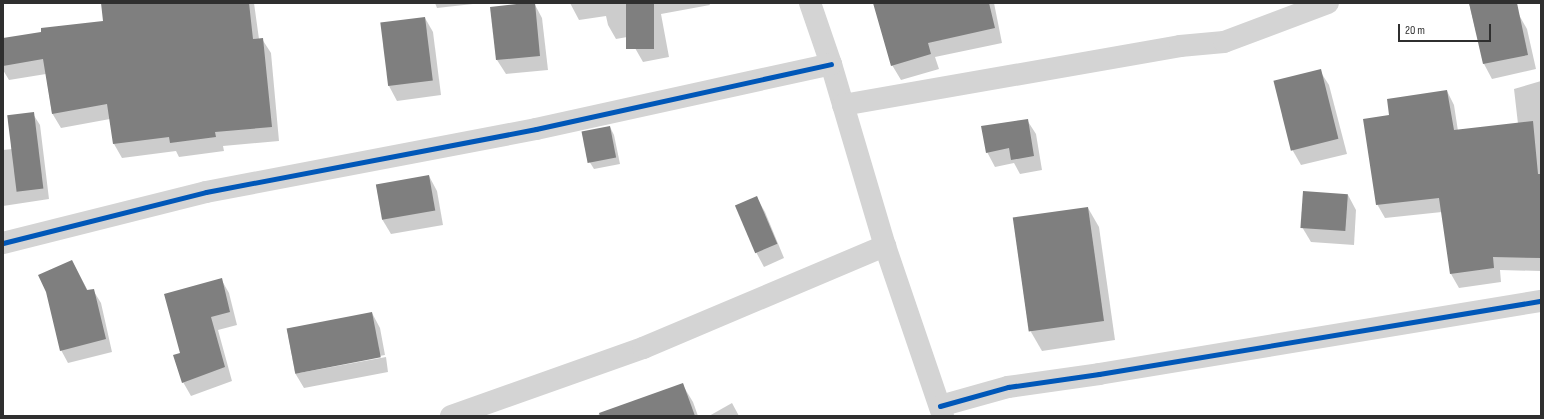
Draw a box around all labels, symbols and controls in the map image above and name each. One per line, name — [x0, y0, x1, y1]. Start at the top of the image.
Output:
scale bar — [1400, 16, 1493, 42]
text: 20 m — [1405, 23, 1425, 38]

